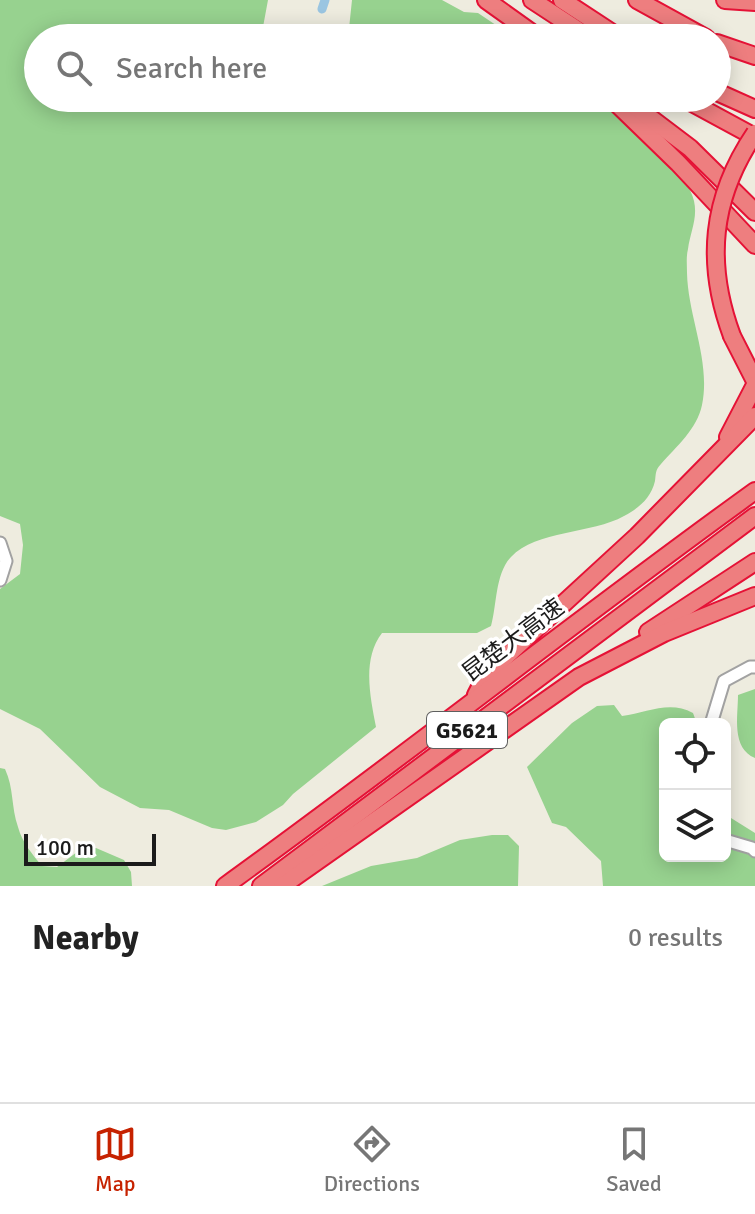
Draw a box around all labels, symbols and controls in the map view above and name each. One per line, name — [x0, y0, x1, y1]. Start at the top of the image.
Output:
search box — [24, 24, 731, 112]
icon: search — [52, 46, 96, 90]
text: Search here — [116, 50, 267, 87]
street label: 昆楚大高速 — [456, 592, 570, 688]
road number: G5621 — [427, 712, 507, 748]
map controls — [659, 718, 731, 862]
button: locate — [659, 718, 731, 790]
button: layers — [659, 790, 731, 862]
scale bar — [24, 830, 156, 866]
text: 100 m — [36, 834, 94, 861]
text: Nearby — [32, 917, 139, 959]
text: 0 results — [628, 922, 723, 954]
tab: Map — [93, 1122, 137, 1197]
tab: Directions — [324, 1122, 420, 1197]
tab: Saved — [606, 1122, 662, 1197]

